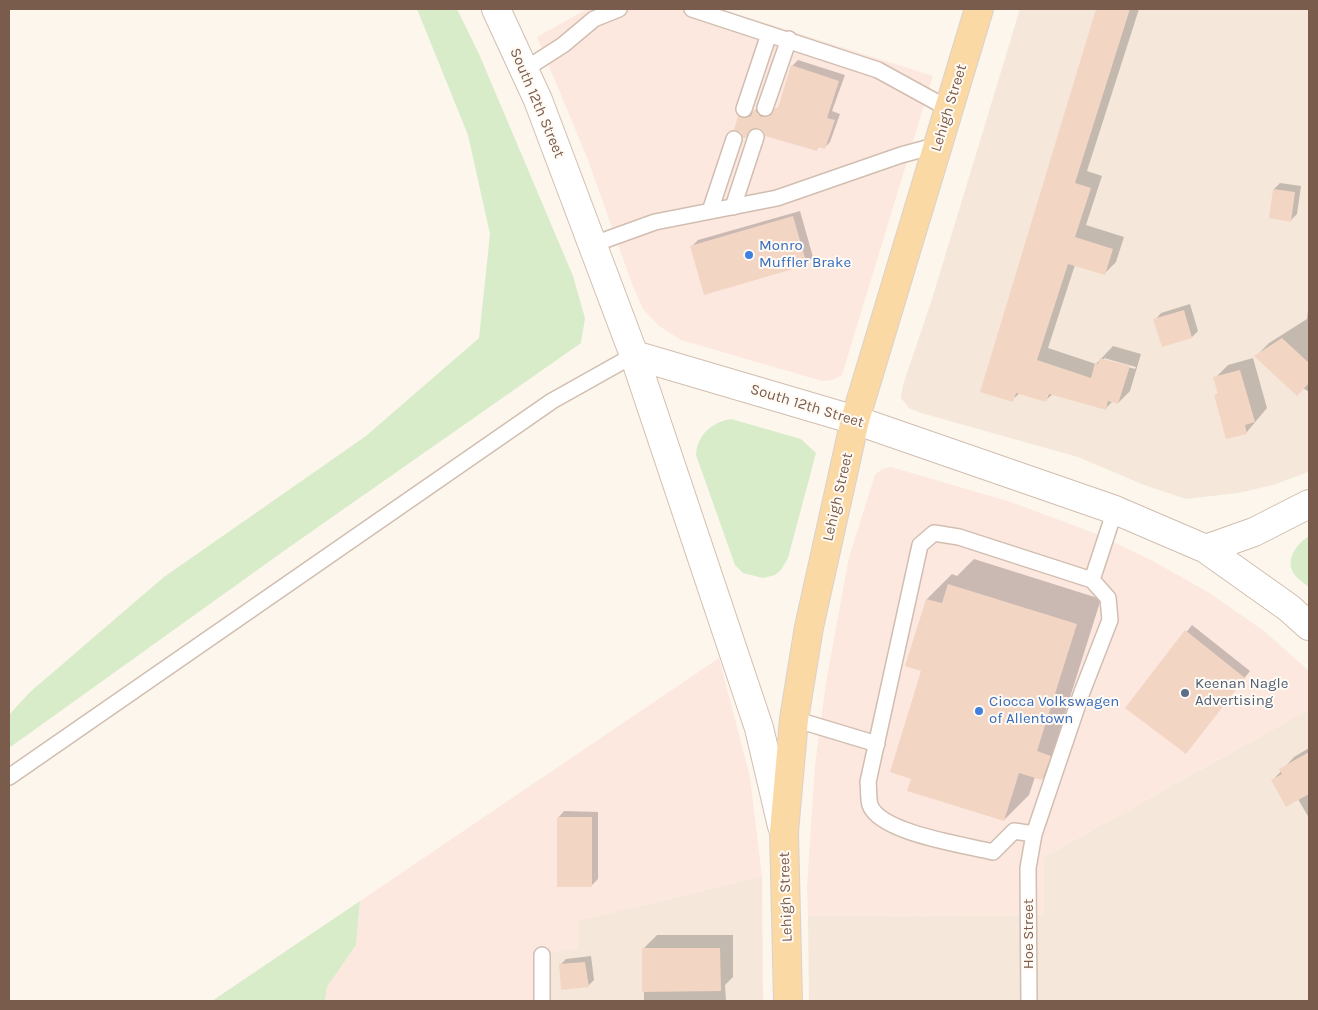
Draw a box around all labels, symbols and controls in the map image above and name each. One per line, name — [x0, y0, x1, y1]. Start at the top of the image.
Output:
street label: South 12th Street — [506, 45, 568, 161]
street label: Lehigh Street — [927, 62, 971, 154]
place label: Monro Muffler Brake — [759, 237, 851, 272]
marker: Monro Muffler Brake — [743, 249, 755, 261]
street label: South 12th Street — [748, 380, 866, 432]
street label: Lehigh Street — [819, 451, 857, 543]
place label: Keenan Nagle Advertising — [1195, 675, 1288, 710]
marker: Keenan Nagle Advertising — [1179, 687, 1191, 699]
place label: Ciocca Volkswagen of Allentown — [989, 693, 1119, 728]
marker: Ciocca Volkswagen of Allentown — [973, 705, 985, 717]
street label: Lehigh Street — [775, 851, 797, 943]
street label: Hoe Street — [1020, 899, 1038, 969]

